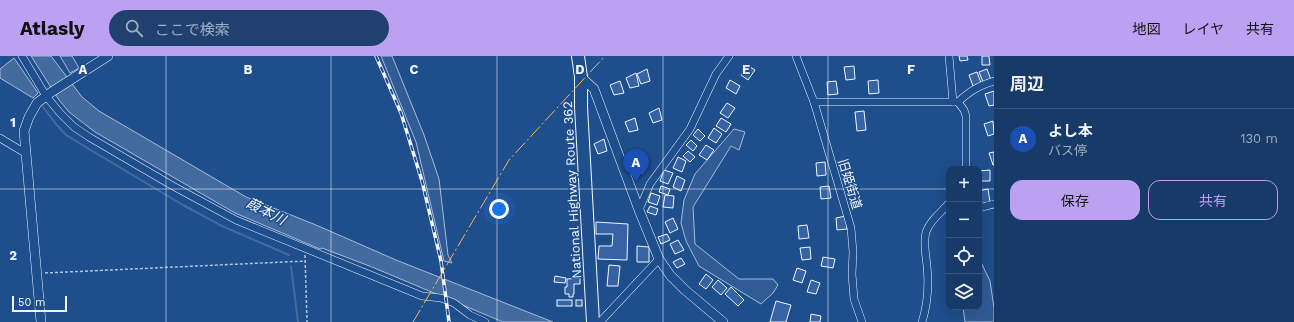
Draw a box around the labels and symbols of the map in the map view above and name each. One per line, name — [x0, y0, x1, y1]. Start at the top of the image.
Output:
text: A — [79, 62, 88, 77]
text: B — [244, 62, 253, 77]
text: C — [410, 62, 419, 77]
text: D — [575, 62, 585, 77]
text: E — [742, 62, 750, 77]
text: F — [907, 62, 915, 77]
street label: National Highway Route 362 — [560, 101, 584, 279]
text: 1 — [10, 115, 16, 130]
pin: A — [623, 149, 649, 182]
street label: 旧姫街道 — [835, 157, 865, 211]
water label: 葭本川 — [244, 194, 290, 229]
your location — [489, 199, 509, 219]
text: 2 — [9, 248, 17, 263]
scale bar — [12, 294, 67, 313]

